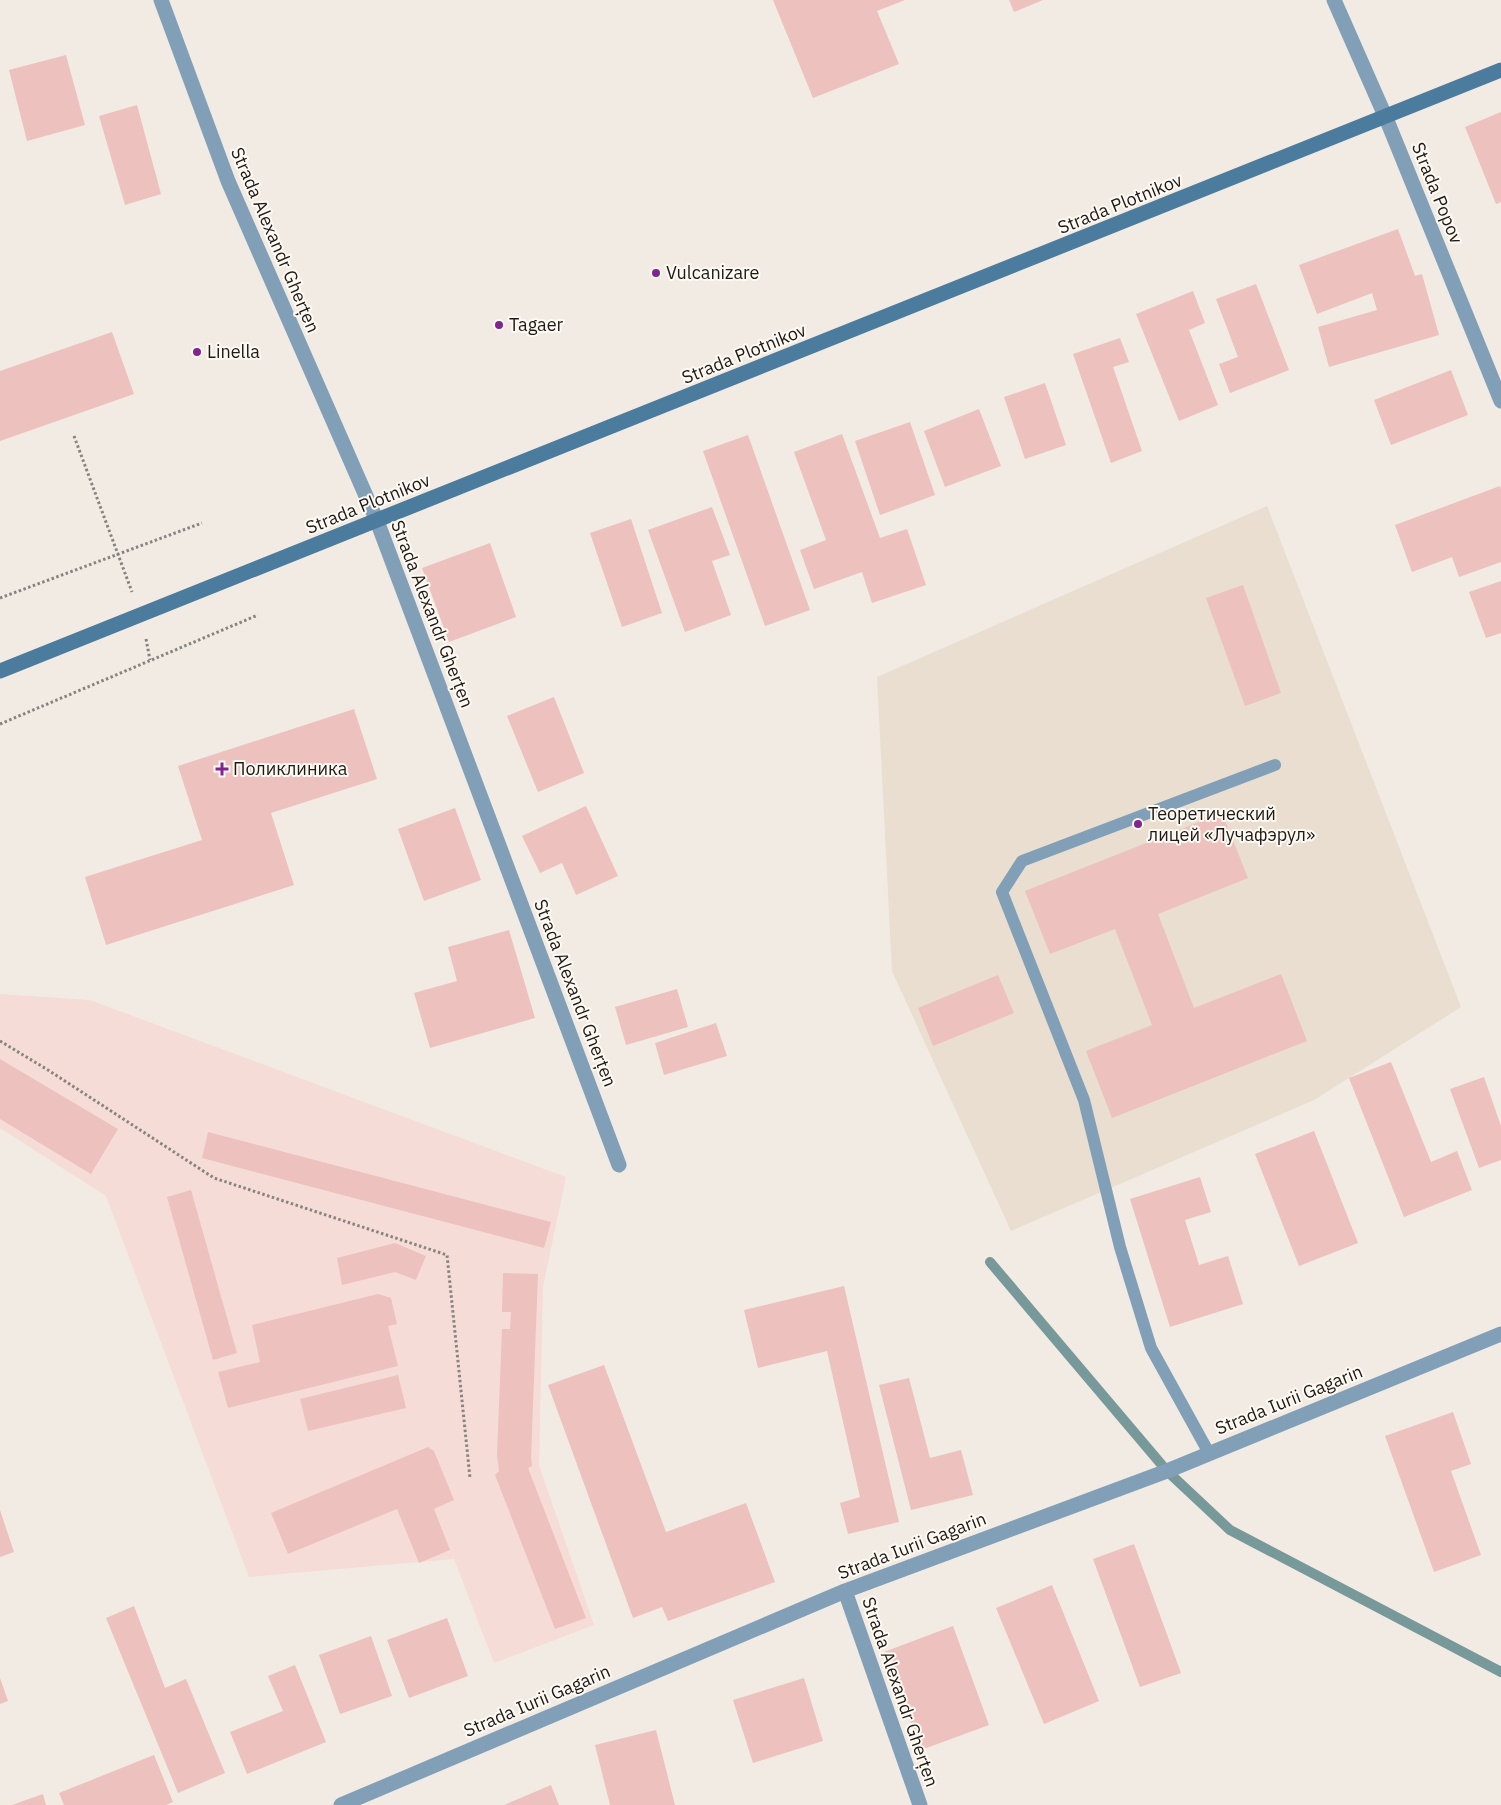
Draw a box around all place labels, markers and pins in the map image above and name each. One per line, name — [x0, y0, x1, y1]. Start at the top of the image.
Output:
place label: Vulcanizare — [666, 261, 760, 284]
marker: Vulcanizare — [650, 267, 662, 279]
place label: Tagaer — [509, 313, 564, 336]
marker: Tagaer — [493, 319, 505, 331]
place label: Linella — [207, 340, 260, 363]
marker: Linella — [191, 346, 203, 358]
place label: Поликлиника — [233, 757, 348, 780]
marker: Поликлиника — [215, 762, 229, 776]
place label: Теоретический лицей «Лучафэрул» — [1148, 802, 1315, 846]
marker: Теоретический лицей «Лучафэрул» — [1132, 818, 1144, 830]

